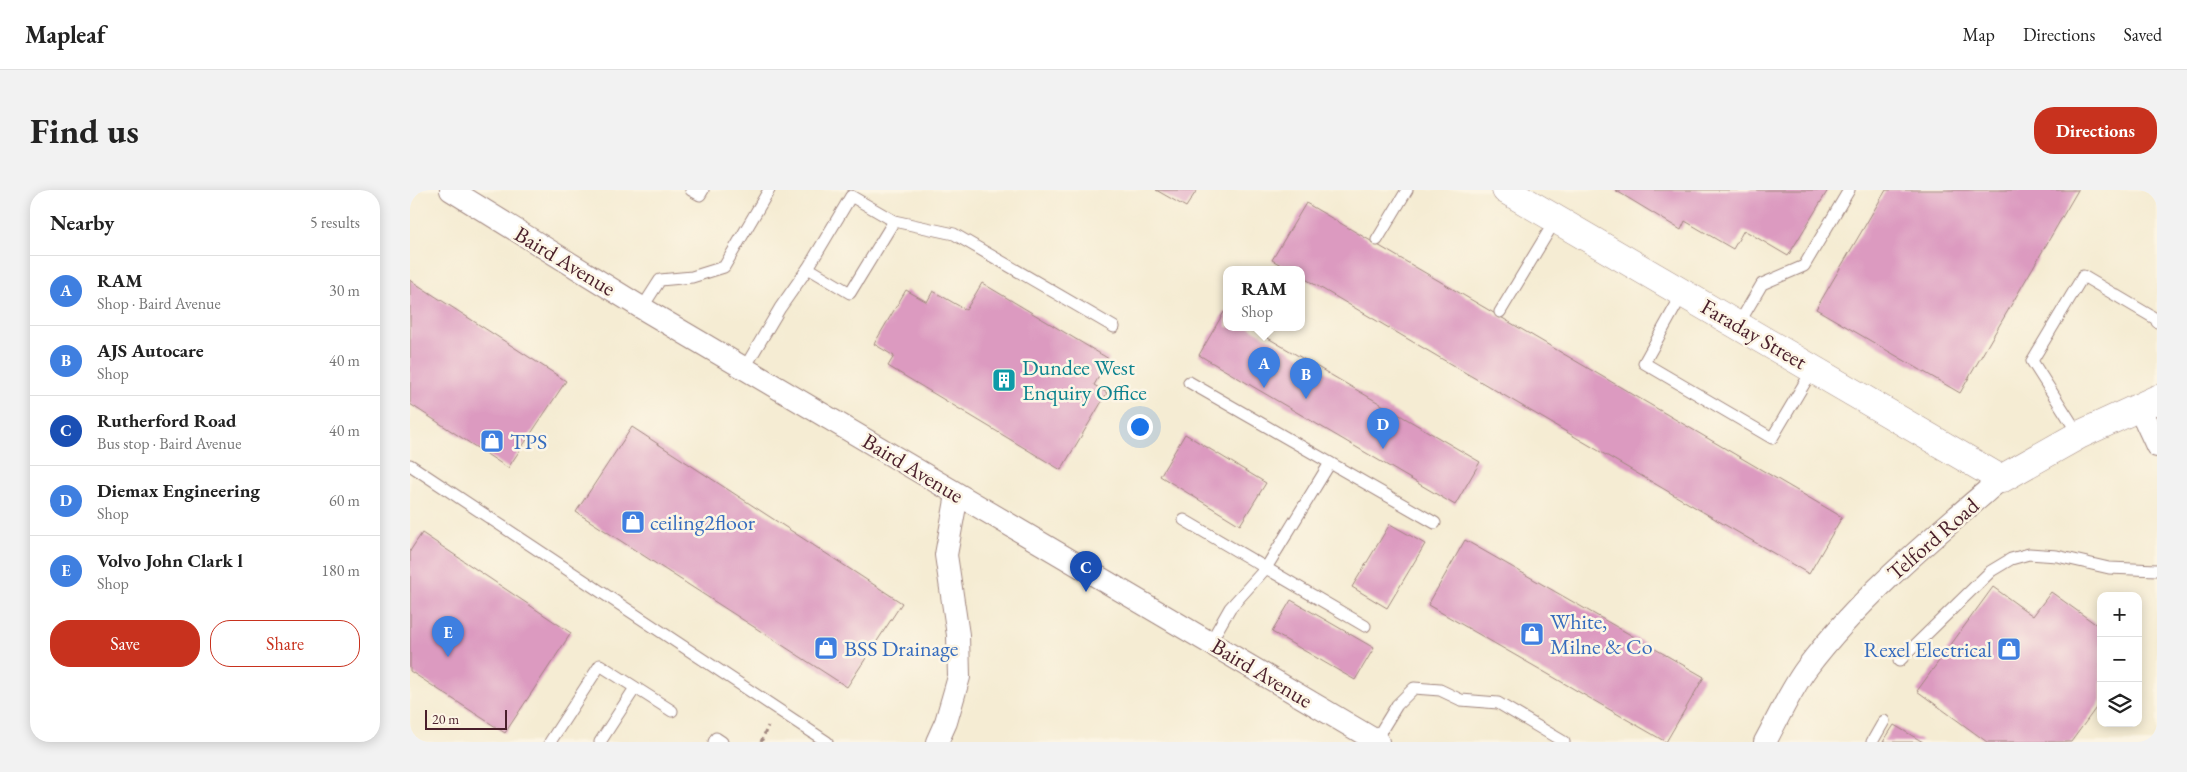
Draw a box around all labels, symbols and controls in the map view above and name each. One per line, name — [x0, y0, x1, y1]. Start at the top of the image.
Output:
text: Mapleaf — [25, 19, 106, 50]
text: Map — [1963, 23, 1995, 46]
text: Directions — [2023, 23, 2095, 46]
text: Saved — [2123, 23, 2162, 46]
button: Directions — [2034, 107, 2157, 154]
text: Find us — [30, 108, 139, 153]
text: Nearby — [50, 209, 114, 236]
text: 5 results — [310, 212, 360, 233]
street label: Baird Avenue — [509, 219, 621, 303]
popup — [1223, 266, 1305, 331]
text: RAM — [97, 268, 143, 293]
text: RAM — [1241, 276, 1287, 301]
text: A — [60, 280, 72, 301]
text: 30 m — [329, 280, 360, 301]
street label: Faraday Street — [1696, 292, 1812, 376]
text: Shop · Baird Avenue — [97, 293, 221, 314]
text: Shop — [1241, 301, 1273, 322]
text: AJS Autocare — [97, 338, 204, 363]
pin: A — [1248, 347, 1280, 388]
text: B — [61, 350, 71, 371]
text: 40 m — [329, 350, 360, 371]
place label: Dundee West Enquiry Office — [1022, 353, 1147, 407]
pin: B — [1290, 358, 1322, 399]
text: Shop — [97, 363, 129, 384]
building icon: Dundee West Enquiry Office — [991, 367, 1017, 393]
text: Rutherford Road — [97, 408, 236, 433]
pin: D — [1367, 408, 1399, 449]
your location — [1127, 414, 1153, 440]
text: C — [60, 420, 72, 441]
text: 40 m — [329, 420, 360, 441]
street label: Baird Avenue — [857, 426, 969, 510]
place label: TPS — [510, 427, 547, 456]
shop icon: TPS — [479, 428, 505, 454]
text: Bus stop · Baird Avenue — [97, 433, 241, 454]
text: Diemax Engineering — [97, 478, 260, 503]
text: D — [60, 490, 72, 511]
text: 60 m — [329, 490, 360, 511]
street label: Telford Road — [1881, 491, 1986, 587]
text: Shop — [97, 503, 129, 524]
place label: ceiling2floor — [650, 508, 756, 537]
shop icon: ceiling2floor — [620, 509, 646, 535]
text: Volvo John Clark l — [97, 548, 243, 573]
pin: C — [1070, 551, 1102, 592]
text: E — [61, 560, 71, 581]
text: 180 m — [321, 560, 360, 581]
text: Shop — [97, 573, 129, 594]
map controls — [2097, 592, 2142, 727]
button: + — [2097, 592, 2142, 637]
place label: White, Milne & Co — [1550, 607, 1653, 661]
pin: E — [432, 616, 464, 657]
button: Save — [50, 620, 200, 667]
button: Share — [210, 620, 360, 667]
shop icon: White, Milne & Co — [1519, 621, 1545, 647]
street label: Baird Avenue — [1206, 631, 1318, 715]
place label: BSS Drainage — [844, 634, 959, 663]
shop icon: BSS Drainage — [813, 635, 839, 661]
place label: Rexel Electrical — [1864, 635, 1992, 664]
shop icon: Rexel Electrical — [1996, 636, 2022, 662]
button: − — [2097, 637, 2142, 682]
button: layers — [2097, 682, 2142, 727]
scale bar — [425, 707, 508, 730]
text: 20 m — [432, 710, 459, 728]

